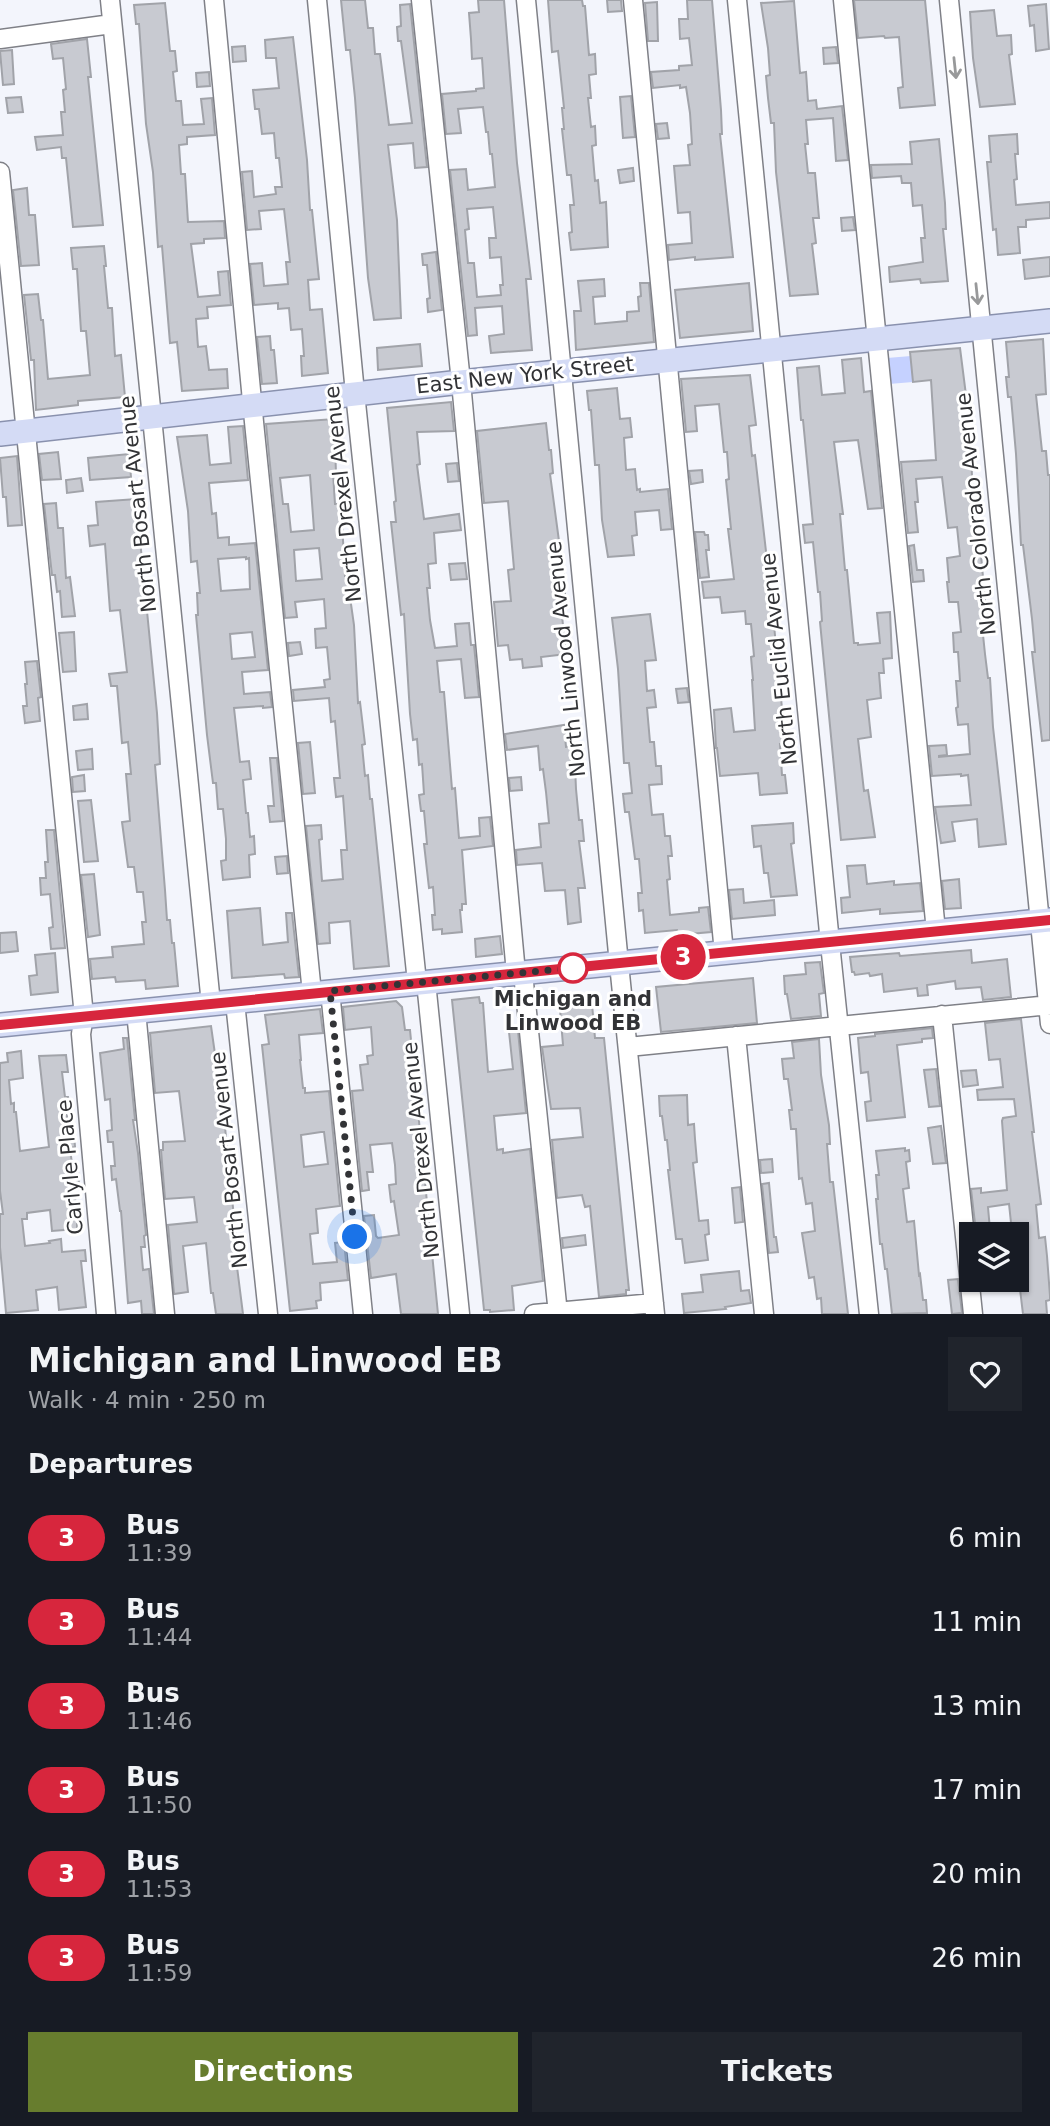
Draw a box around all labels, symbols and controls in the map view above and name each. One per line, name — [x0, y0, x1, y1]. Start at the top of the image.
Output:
one-way arrow — [949, 56, 962, 79]
one-way arrow — [971, 283, 984, 305]
street label: East New York Street — [415, 352, 635, 398]
street label: North Drexel Avenue — [320, 385, 366, 603]
street label: North Colorado Avenue — [951, 391, 1001, 637]
street label: North Bosart Avenue — [115, 394, 161, 614]
street label: North Linwood Avenue — [542, 540, 590, 778]
street label: North Euclid Avenue — [756, 552, 802, 766]
line badge: 3 — [660, 934, 706, 980]
text: 3 — [675, 943, 691, 971]
marker: Michigan and Linwood EB — [558, 953, 588, 983]
place label: Michigan and Linwood EB — [494, 987, 652, 1035]
street label: North Drexel Avenue — [398, 1041, 444, 1259]
street label: North Bosart Avenue — [206, 1050, 252, 1270]
street label: Carlyle Place — [52, 1098, 88, 1236]
your location — [337, 1219, 372, 1254]
map controls — [959, 1222, 1029, 1292]
button: layers — [959, 1222, 1029, 1292]
button: heart — [948, 1337, 1022, 1411]
text: Michigan and Linwood EB — [28, 1341, 503, 1380]
text: Walk · 4 min · 250 m — [28, 1387, 266, 1413]
text: Departures — [28, 1449, 193, 1479]
text: Bus — [126, 1510, 180, 1540]
text: 6 min — [948, 1523, 1022, 1553]
text: 3 — [58, 1524, 75, 1552]
text: 11:39 — [126, 1540, 192, 1566]
text: Bus — [126, 1594, 180, 1624]
text: 11 min — [932, 1607, 1022, 1637]
text: 3 — [58, 1608, 75, 1636]
text: 11:44 — [126, 1624, 192, 1650]
text: Bus — [126, 1678, 180, 1708]
text: 13 min — [932, 1691, 1022, 1721]
text: 3 — [58, 1692, 75, 1720]
text: 11:46 — [126, 1708, 192, 1734]
text: Bus — [126, 1762, 180, 1792]
text: 17 min — [932, 1775, 1022, 1805]
text: 3 — [58, 1776, 75, 1804]
text: 11:50 — [126, 1792, 192, 1818]
text: Bus — [126, 1846, 180, 1876]
text: 20 min — [932, 1859, 1022, 1889]
text: 3 — [58, 1860, 75, 1888]
text: 11:53 — [126, 1876, 192, 1902]
text: Bus — [126, 1930, 180, 1960]
text: 26 min — [932, 1943, 1022, 1973]
text: 3 — [58, 1944, 75, 1972]
text: 11:59 — [126, 1960, 192, 1986]
button: Directions — [28, 2032, 518, 2112]
button: Tickets — [532, 2032, 1022, 2112]

